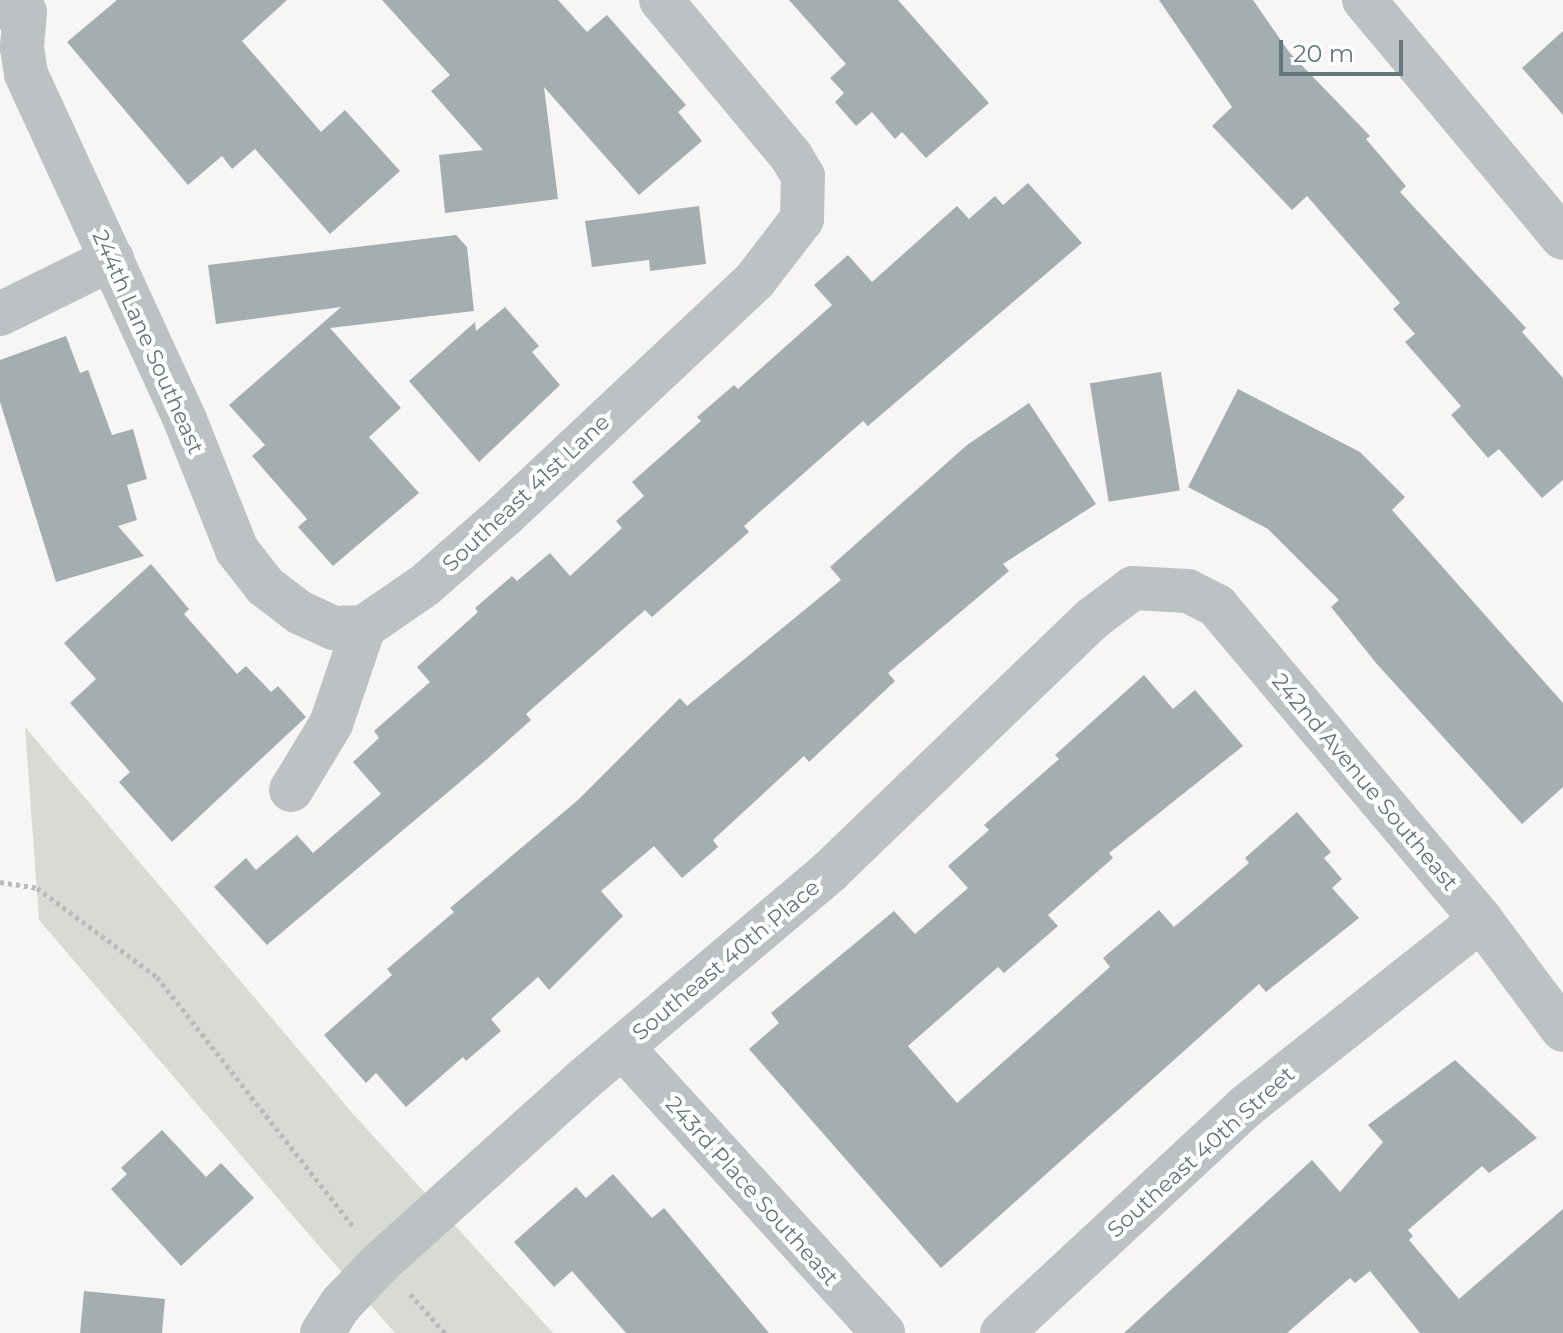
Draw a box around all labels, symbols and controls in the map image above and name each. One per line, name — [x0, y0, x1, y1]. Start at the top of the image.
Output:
scale bar — [1283, 24, 1407, 74]
text: 20 m — [1293, 39, 1354, 68]
street label: 244th Lane Southeast — [87, 226, 209, 458]
street label: Southeast 41st Lane — [437, 409, 615, 577]
street label: 242nd Avenue Southeast — [1267, 668, 1463, 896]
street label: Southeast 40th Place — [627, 874, 825, 1046]
street label: Southeast 40th Street — [1102, 1061, 1300, 1243]
street label: 243rd Place Southeast — [660, 1091, 844, 1291]

